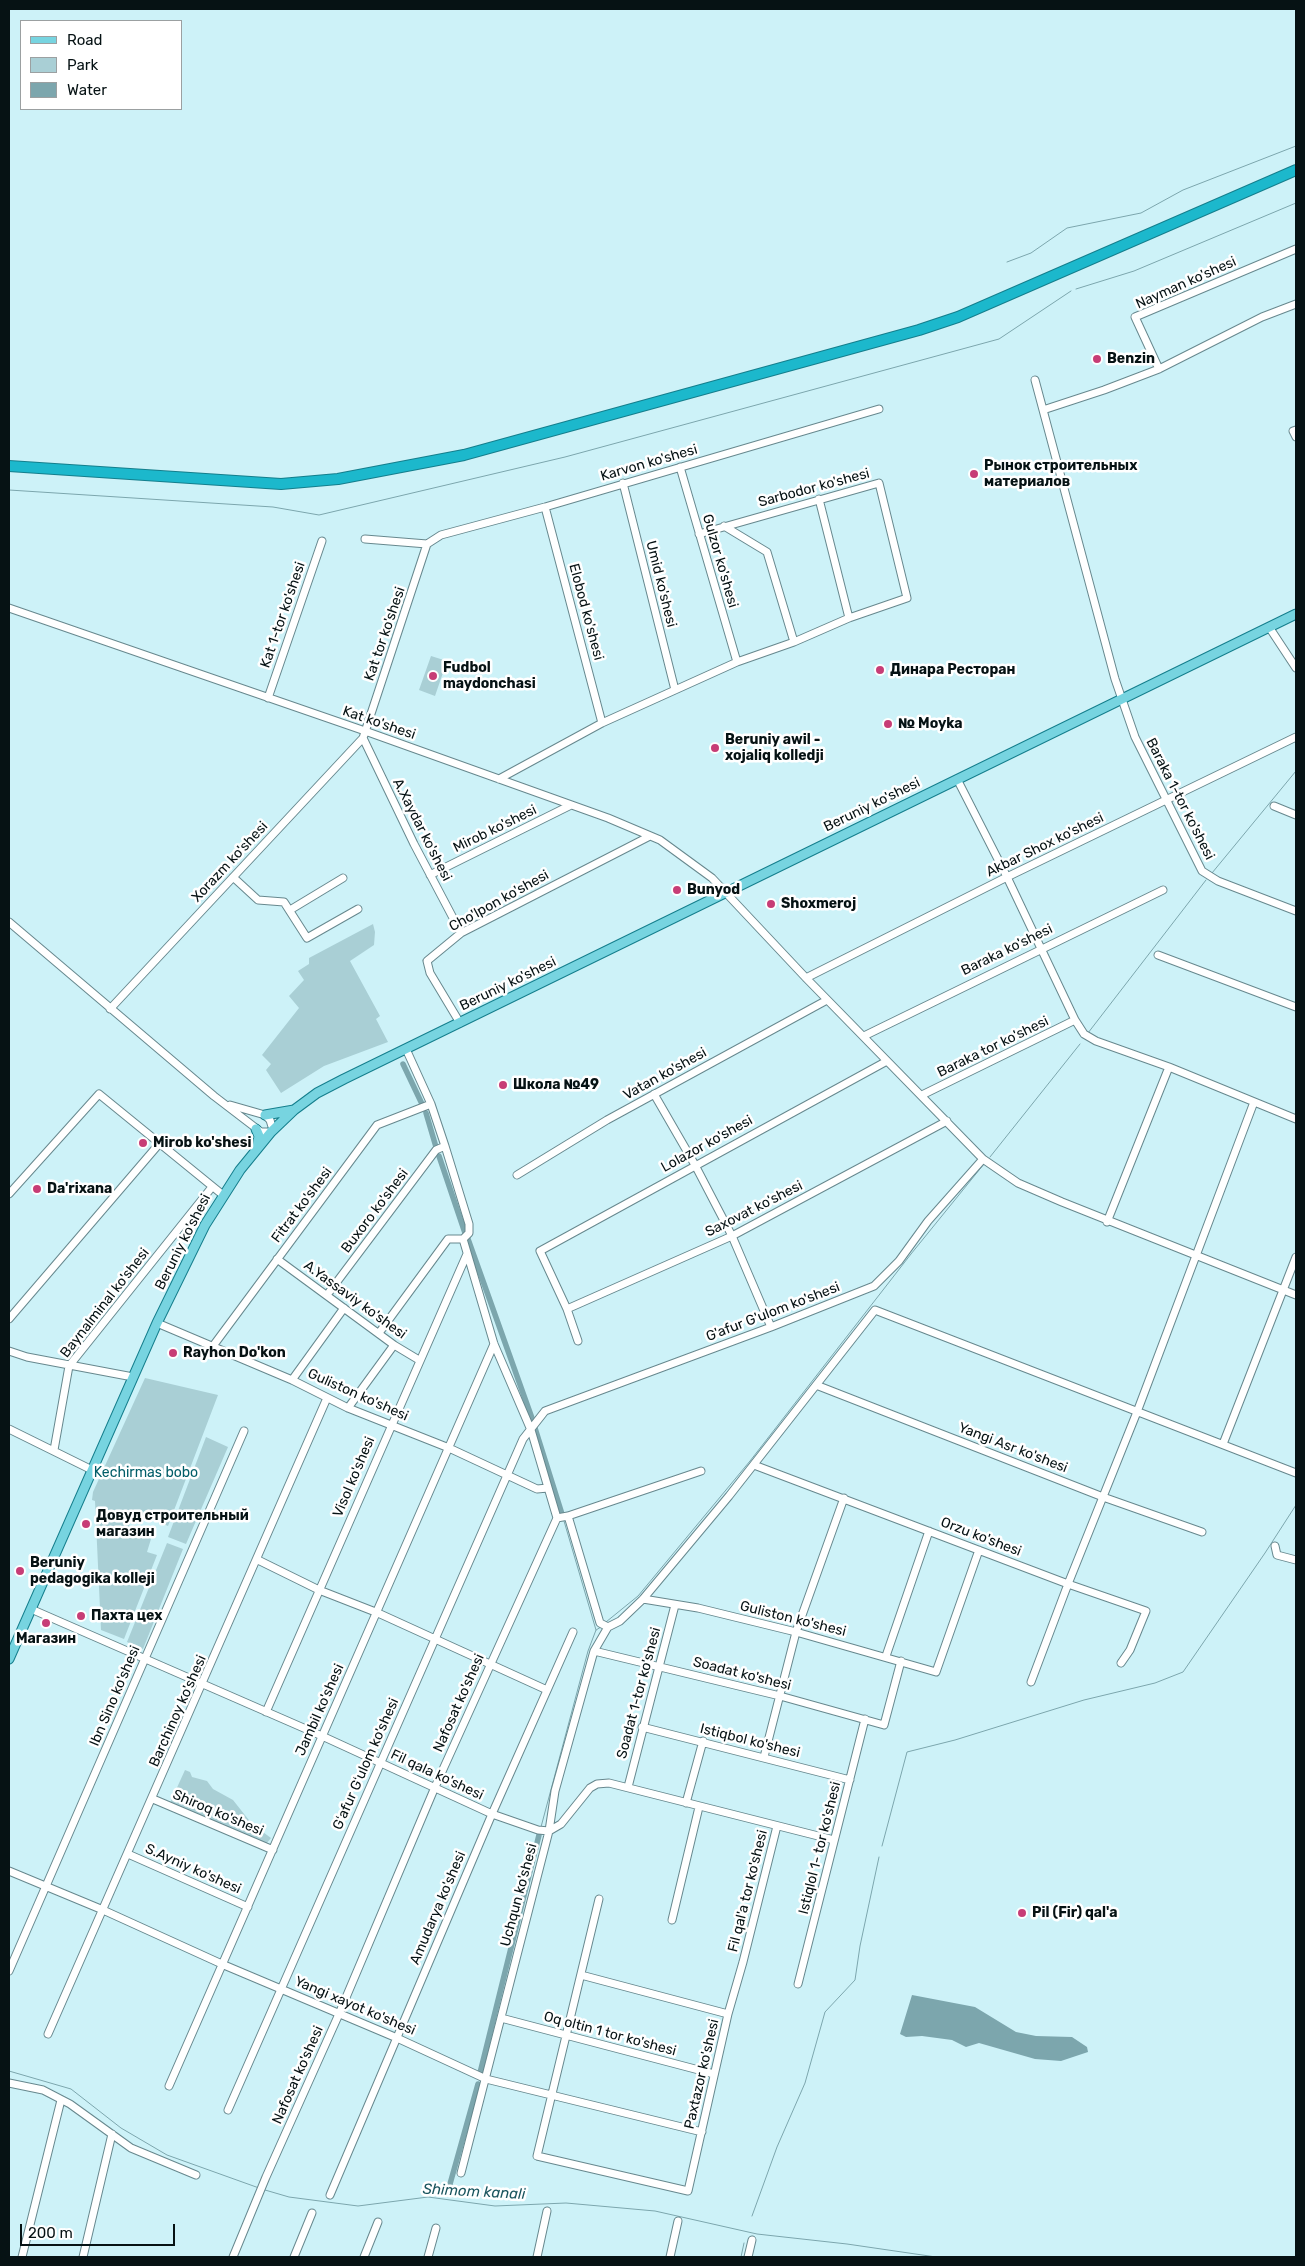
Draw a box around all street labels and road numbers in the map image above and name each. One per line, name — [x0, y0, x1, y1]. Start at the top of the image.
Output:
street label: Nayman ko'shesi — [1133, 253, 1239, 313]
street label: Karvon ko'shesi — [599, 441, 699, 485]
street label: Sarbodor ko'shesi — [757, 465, 871, 511]
street label: Gulzor ko'shesi — [699, 512, 741, 610]
street label: Umid ko'shesi — [642, 539, 680, 629]
street label: Kat 1-tor ko'shesi — [257, 560, 309, 670]
street label: Elobod ko'shesi — [565, 562, 607, 662]
street label: Kat tor ko'shesi — [361, 585, 409, 683]
street label: Kat ko'shesi — [340, 703, 418, 743]
street label: Baraka 1-tor ko'shesi — [1142, 735, 1218, 863]
street label: Beruniy ko'shesi — [821, 774, 923, 836]
street label: A.Xaydar ko'shesi — [389, 776, 455, 884]
street label: Mirob ko'shesi — [451, 802, 539, 856]
street label: Akbar Shox ko'shesi — [983, 809, 1107, 881]
street label: Xorazm ko'shesi — [188, 818, 272, 906]
street label: Cho'lpon ko'shesi — [446, 867, 552, 935]
street label: Baraka ko'shesi — [959, 921, 1055, 979]
street label: Beruniy ko'shesi — [457, 953, 559, 1015]
street label: Baraka tor ko'shesi — [935, 1013, 1051, 1081]
street label: Vatan ko'shesi — [620, 1044, 710, 1104]
street label: Lolazor ko'shesi — [658, 1112, 756, 1176]
street label: Fitrat ko'shesi — [268, 1164, 336, 1246]
street label: Buxoro ko'shesi — [338, 1166, 412, 1256]
street label: Saxovat ko'shesi — [703, 1177, 805, 1241]
street label: Beruniy ko'shesi — [152, 1191, 214, 1293]
street label: Baynalminal ko'shesi — [57, 1245, 153, 1361]
street label: A.Yassaviy ko'shesi — [300, 1257, 410, 1343]
street label: G'afur G'ulom ko'shesi — [704, 1279, 842, 1345]
street label: Guliston ko'shesi — [305, 1365, 411, 1425]
street label: Yangi Asr ko'shesi — [956, 1419, 1070, 1477]
street label: Visol ko'shesi — [330, 1434, 378, 1520]
street label: Orzu ko'shesi — [938, 1514, 1024, 1560]
street label: Guliston ko'shesi — [738, 1598, 848, 1640]
street label: Soadat 1-tor ko'shesi — [613, 1625, 665, 1761]
street label: Ibn Sino ko'shesi — [86, 1643, 144, 1749]
street label: Nafosat ko'shesi — [430, 1651, 488, 1755]
street label: Barchinoy ko'shesi — [146, 1653, 210, 1769]
street label: Soadat ko'shesi — [691, 1654, 793, 1694]
street label: Jambil ko'shesi — [292, 1661, 348, 1759]
street label: Gʻafur Gʻulom ko'shesi — [329, 1695, 403, 1833]
street label: Istiqbol ko'shesi — [698, 1720, 802, 1762]
street label: Fil qala ko'shesi — [388, 1746, 486, 1804]
street label: Istiqlol 1- tor ko'shesi — [795, 1780, 845, 1916]
street label: Shiroq ko'shesi — [170, 1786, 266, 1840]
street label: Fil qal'a tor ko'shesi — [725, 1828, 771, 1954]
street label: S.Ayniy ko'shesi — [142, 1840, 244, 1898]
street label: Uchqun ko'shesi — [497, 1842, 541, 1948]
street label: Amudarya ko'shesi — [407, 1849, 469, 1967]
street label: Yangi xayot ko'shesi — [292, 1973, 418, 2039]
street label: Oq oltin 1 tor ko'shesi — [542, 2008, 678, 2060]
street label: Paxtazor ko'shesi — [681, 2017, 723, 2131]
street label: Nafosat ko'shesi — [269, 2023, 327, 2127]

